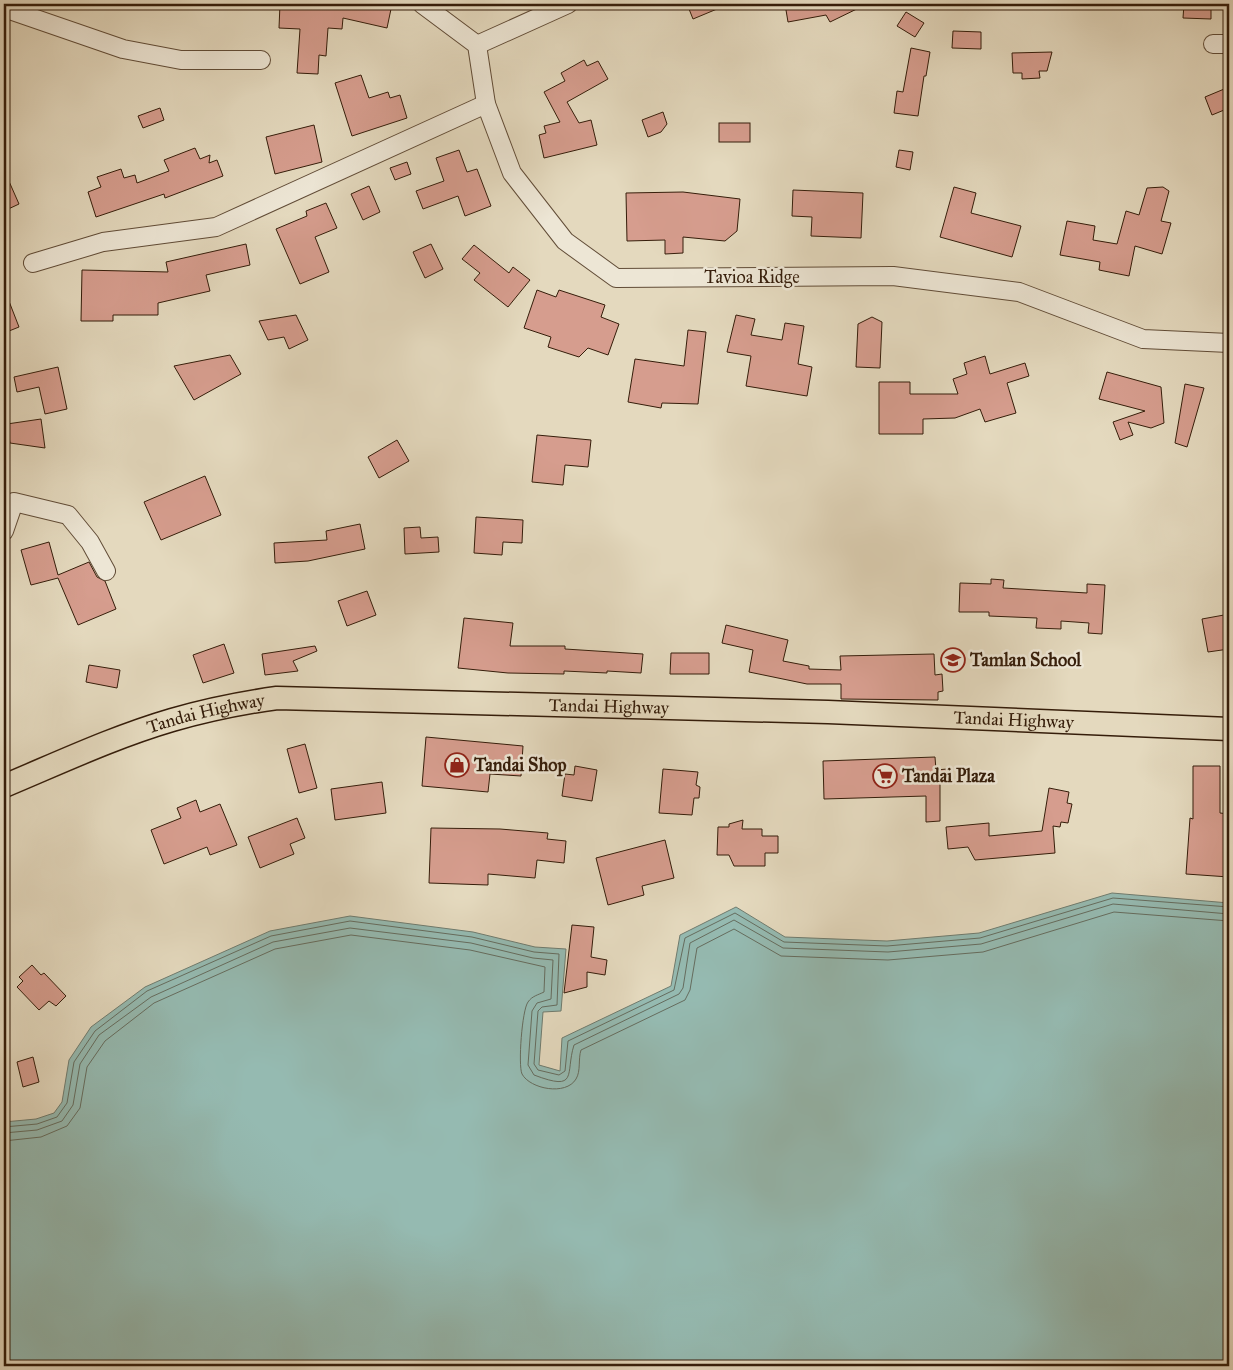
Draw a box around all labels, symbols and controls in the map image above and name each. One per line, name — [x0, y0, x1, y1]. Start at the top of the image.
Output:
street label: Tavioa Ridge — [704, 266, 800, 289]
school or university icon: Tamlan School — [940, 647, 966, 673]
place label: Tamlan School — [969, 649, 1082, 671]
street label: Tandai Highway — [144, 689, 267, 738]
street label: Tandai Highway — [548, 694, 670, 719]
street label: Tandai Highway — [953, 706, 1075, 733]
shop icon: Tandai Shop — [444, 752, 470, 778]
place label: Tandai Shop — [473, 754, 567, 777]
supermarket icon: Tandai Plaza — [872, 763, 898, 789]
place label: Tandai Plaza — [901, 765, 995, 787]

